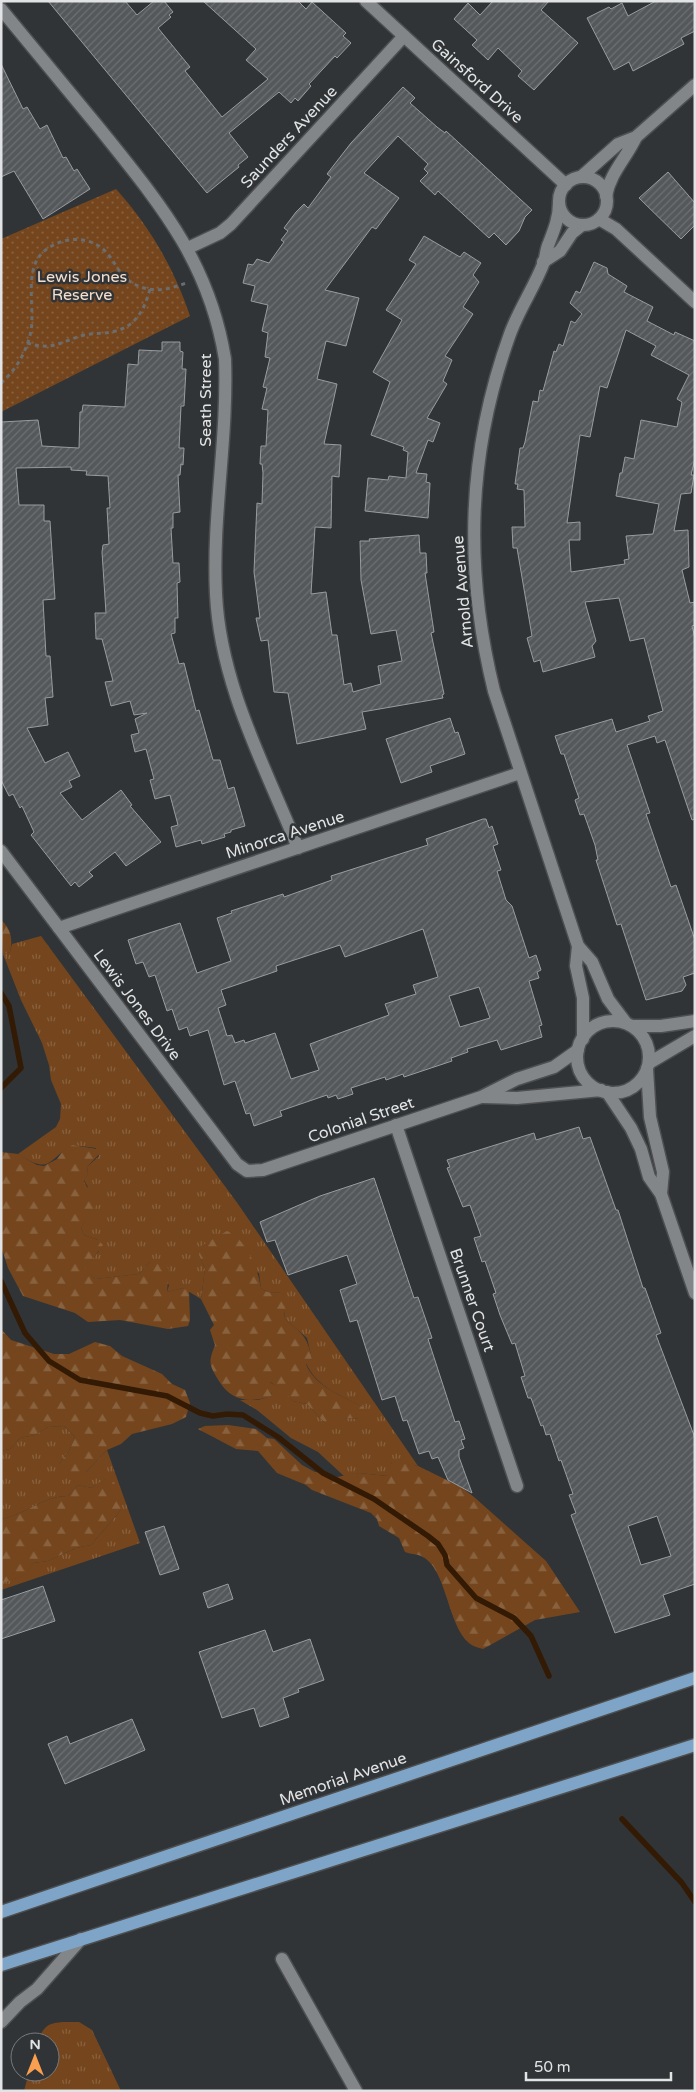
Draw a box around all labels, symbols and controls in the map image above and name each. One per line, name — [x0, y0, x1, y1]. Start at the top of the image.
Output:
street label: Gainsford Drive — [427, 34, 527, 128]
street label: Saunders Avenue — [236, 82, 342, 192]
park label: Lewis Jones Reserve — [37, 267, 127, 305]
street label: Seath Street — [196, 353, 216, 447]
street label: Arnold Avenue — [448, 535, 478, 649]
street label: Minorca Avenue — [223, 806, 347, 864]
street label: Lewis Jones Drive — [89, 946, 185, 1064]
street label: Colonial Street — [305, 1092, 417, 1148]
street label: Brunner Court — [445, 1246, 499, 1354]
street label: Memorial Avenue — [277, 1748, 409, 1810]
north arrow — [10, 2032, 60, 2082]
text: N — [29, 2036, 41, 2053]
scale bar — [526, 2050, 671, 2082]
text: 50 m — [534, 2058, 571, 2076]

